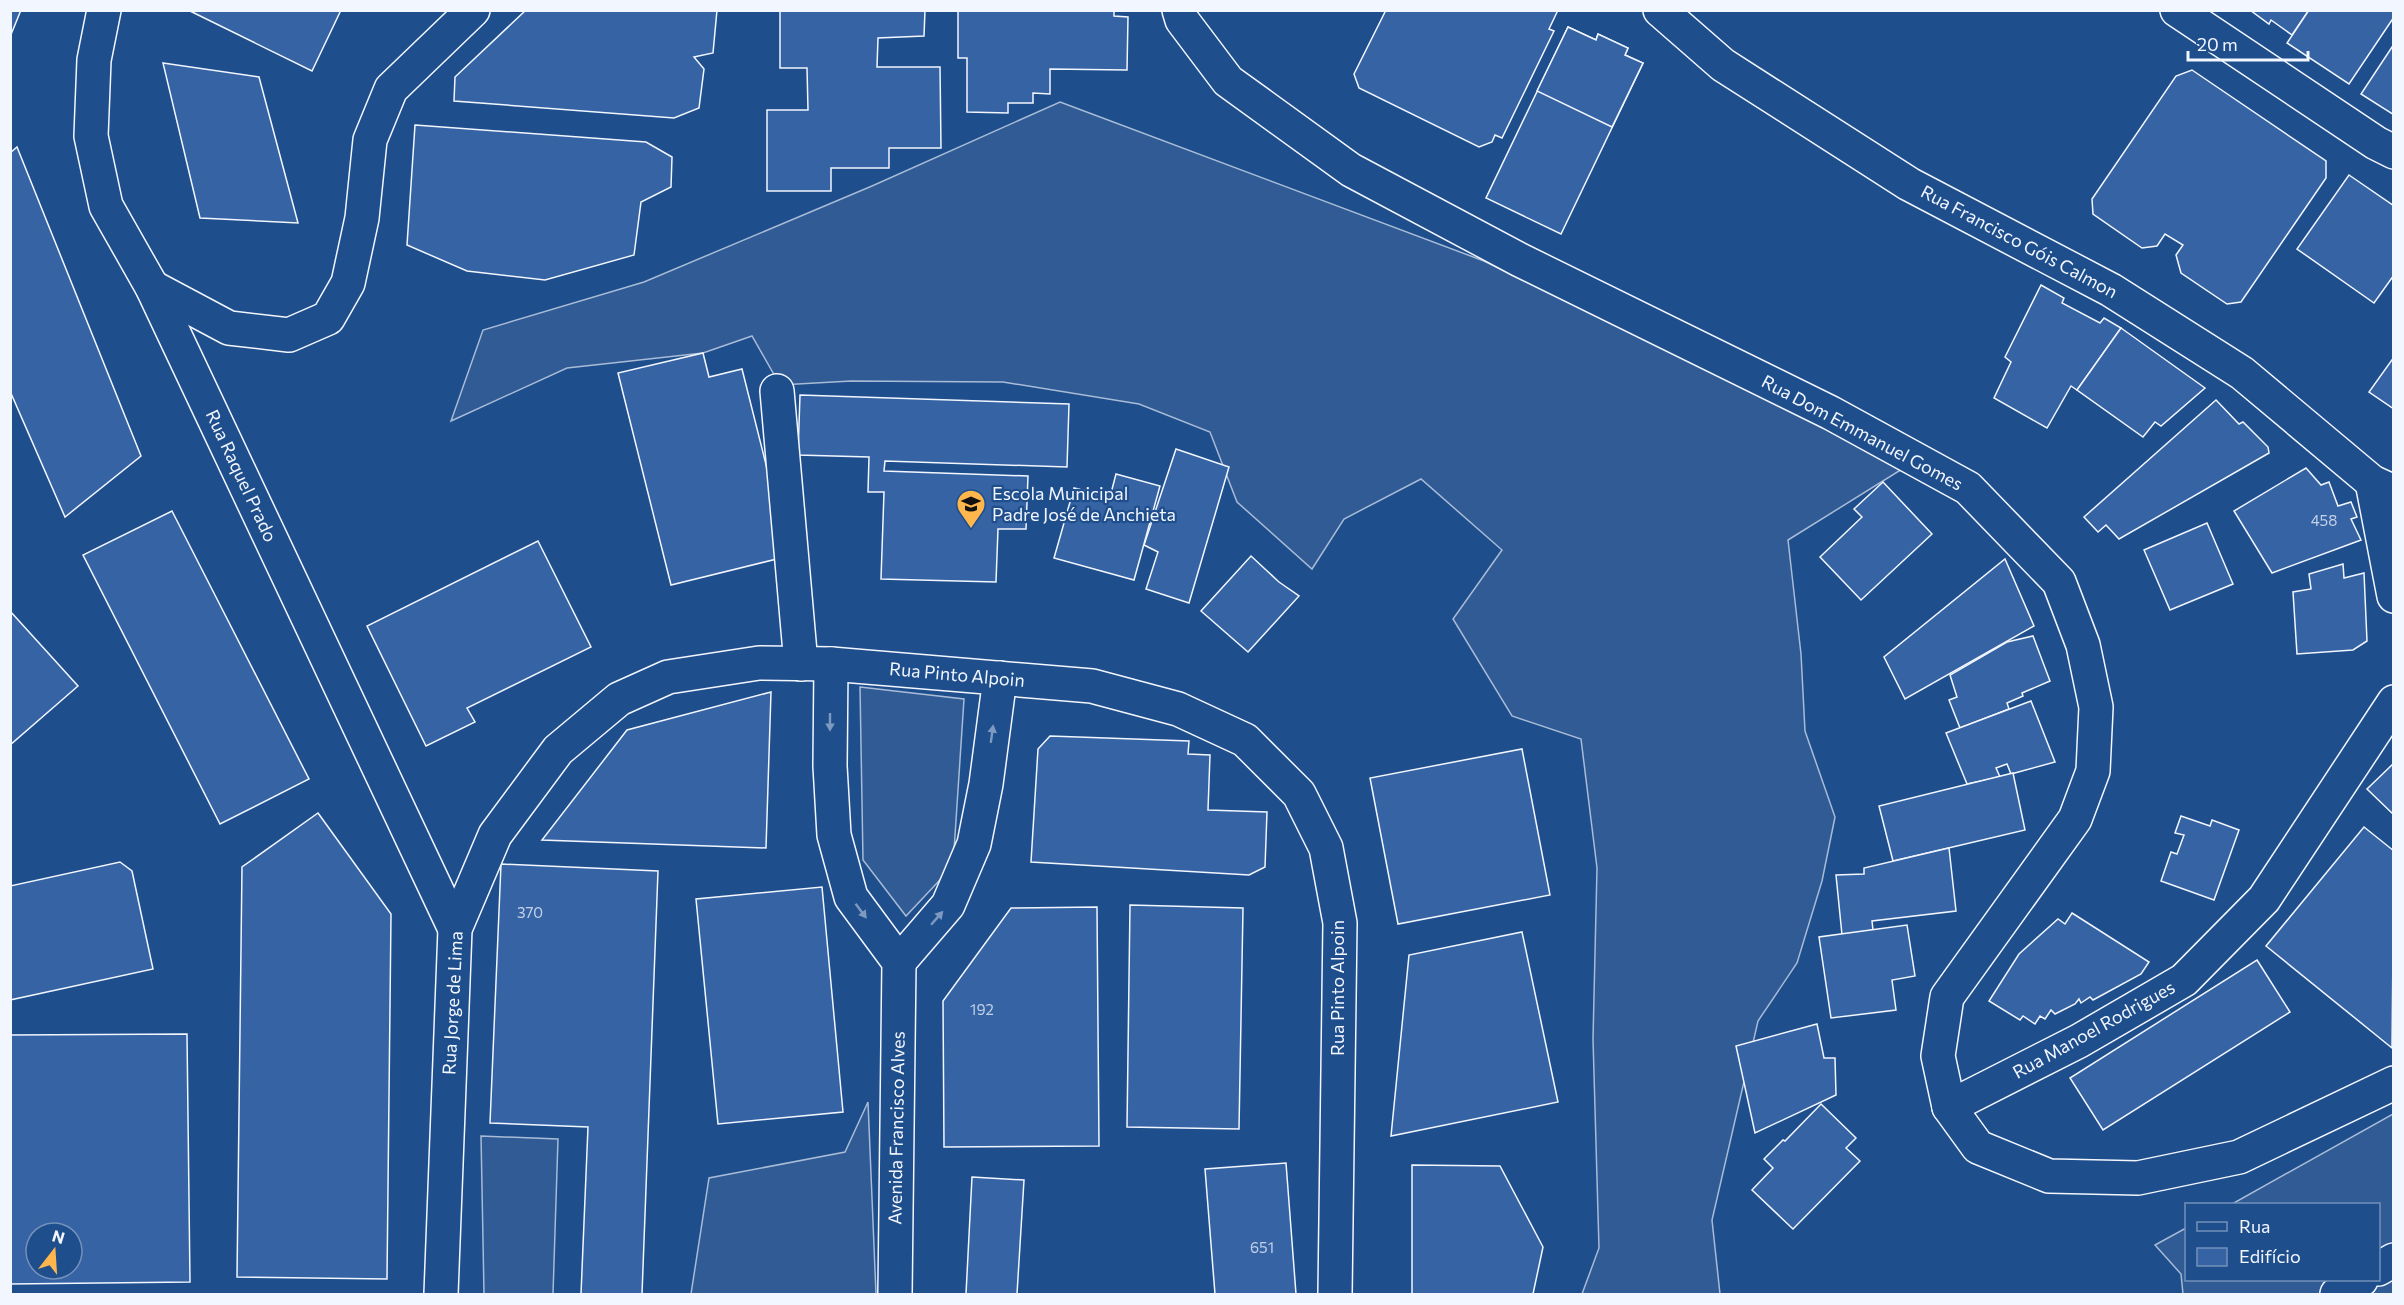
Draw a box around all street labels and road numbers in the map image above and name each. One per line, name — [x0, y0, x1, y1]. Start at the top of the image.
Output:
street label: Rua Francisco Góis Calmon — [1917, 180, 2122, 302]
street label: Rua Dom Emmanuel Gomes — [1758, 370, 1967, 495]
street label: Rua Raquel Prado — [202, 406, 282, 545]
street label: Rua Pinto Alpoin — [888, 657, 1026, 691]
street label: Rua Pinto Alpoin — [1326, 920, 1348, 1056]
street label: Rua Jorge de Lima — [437, 930, 467, 1075]
street label: Rua Manoel Rodrigues — [2009, 975, 2178, 1083]
street label: Avenida Francisco Alves — [883, 1031, 909, 1225]

